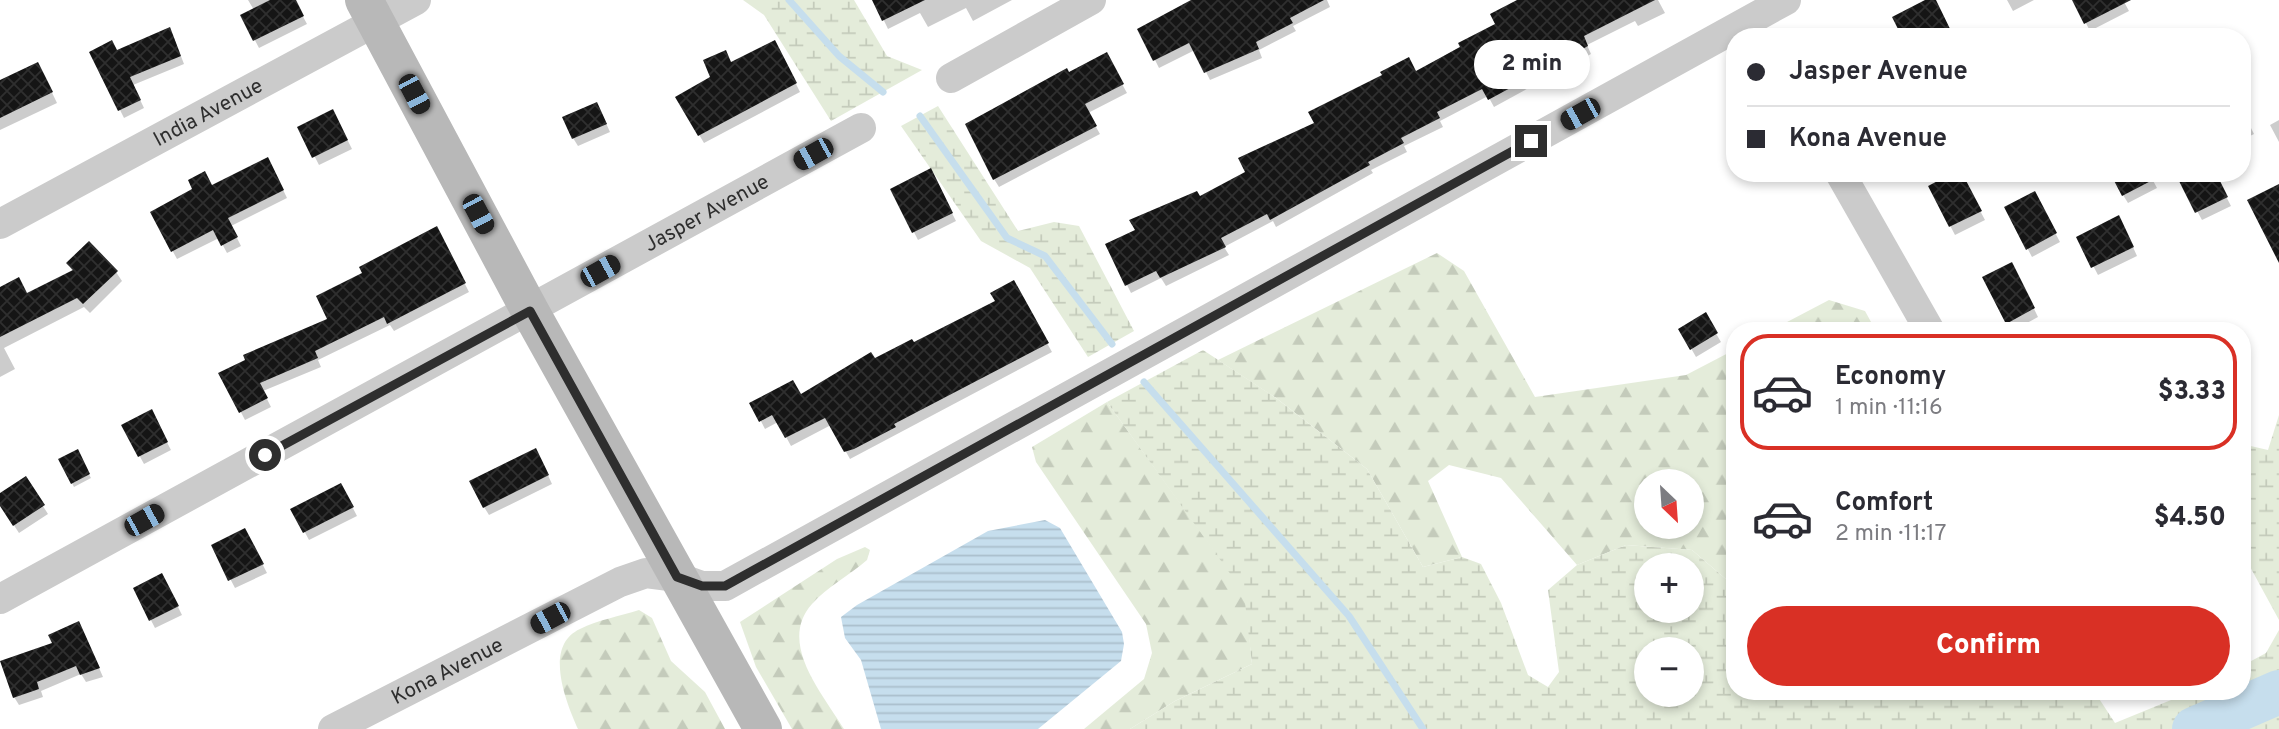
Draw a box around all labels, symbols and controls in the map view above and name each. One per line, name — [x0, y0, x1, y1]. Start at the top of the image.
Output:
callout: 2 min — [1473, 40, 1589, 88]
text: 2 min — [1502, 50, 1562, 79]
text: Jasper Avenue — [1789, 56, 1968, 89]
car — [395, 71, 434, 117]
street label: India Avenue — [149, 73, 268, 154]
car — [1557, 95, 1604, 133]
text: Kona Avenue — [1789, 123, 1947, 156]
route end — [1515, 125, 1547, 157]
car — [790, 135, 837, 173]
street label: Jasper Avenue — [640, 169, 774, 259]
car — [459, 191, 498, 237]
car — [577, 252, 624, 290]
icon: car — [1751, 361, 1814, 424]
text: Economy — [1835, 361, 1946, 394]
text: $3.33 — [2158, 376, 2226, 409]
text: 1 min · 11:16 — [1835, 394, 1943, 423]
route start — [249, 439, 281, 471]
north arrow — [1634, 469, 1704, 539]
map controls — [1634, 469, 1704, 707]
icon: car — [1751, 487, 1814, 550]
text: Comfort — [1835, 487, 1933, 520]
car — [121, 501, 168, 539]
text: $4.50 — [2154, 502, 2226, 535]
text: 2 min · 11:17 — [1835, 520, 1946, 549]
button: + — [1634, 553, 1704, 623]
car — [527, 599, 574, 637]
button: Confirm — [1747, 606, 2230, 686]
street label: Kona Avenue — [387, 632, 508, 712]
button: − — [1634, 637, 1704, 707]

